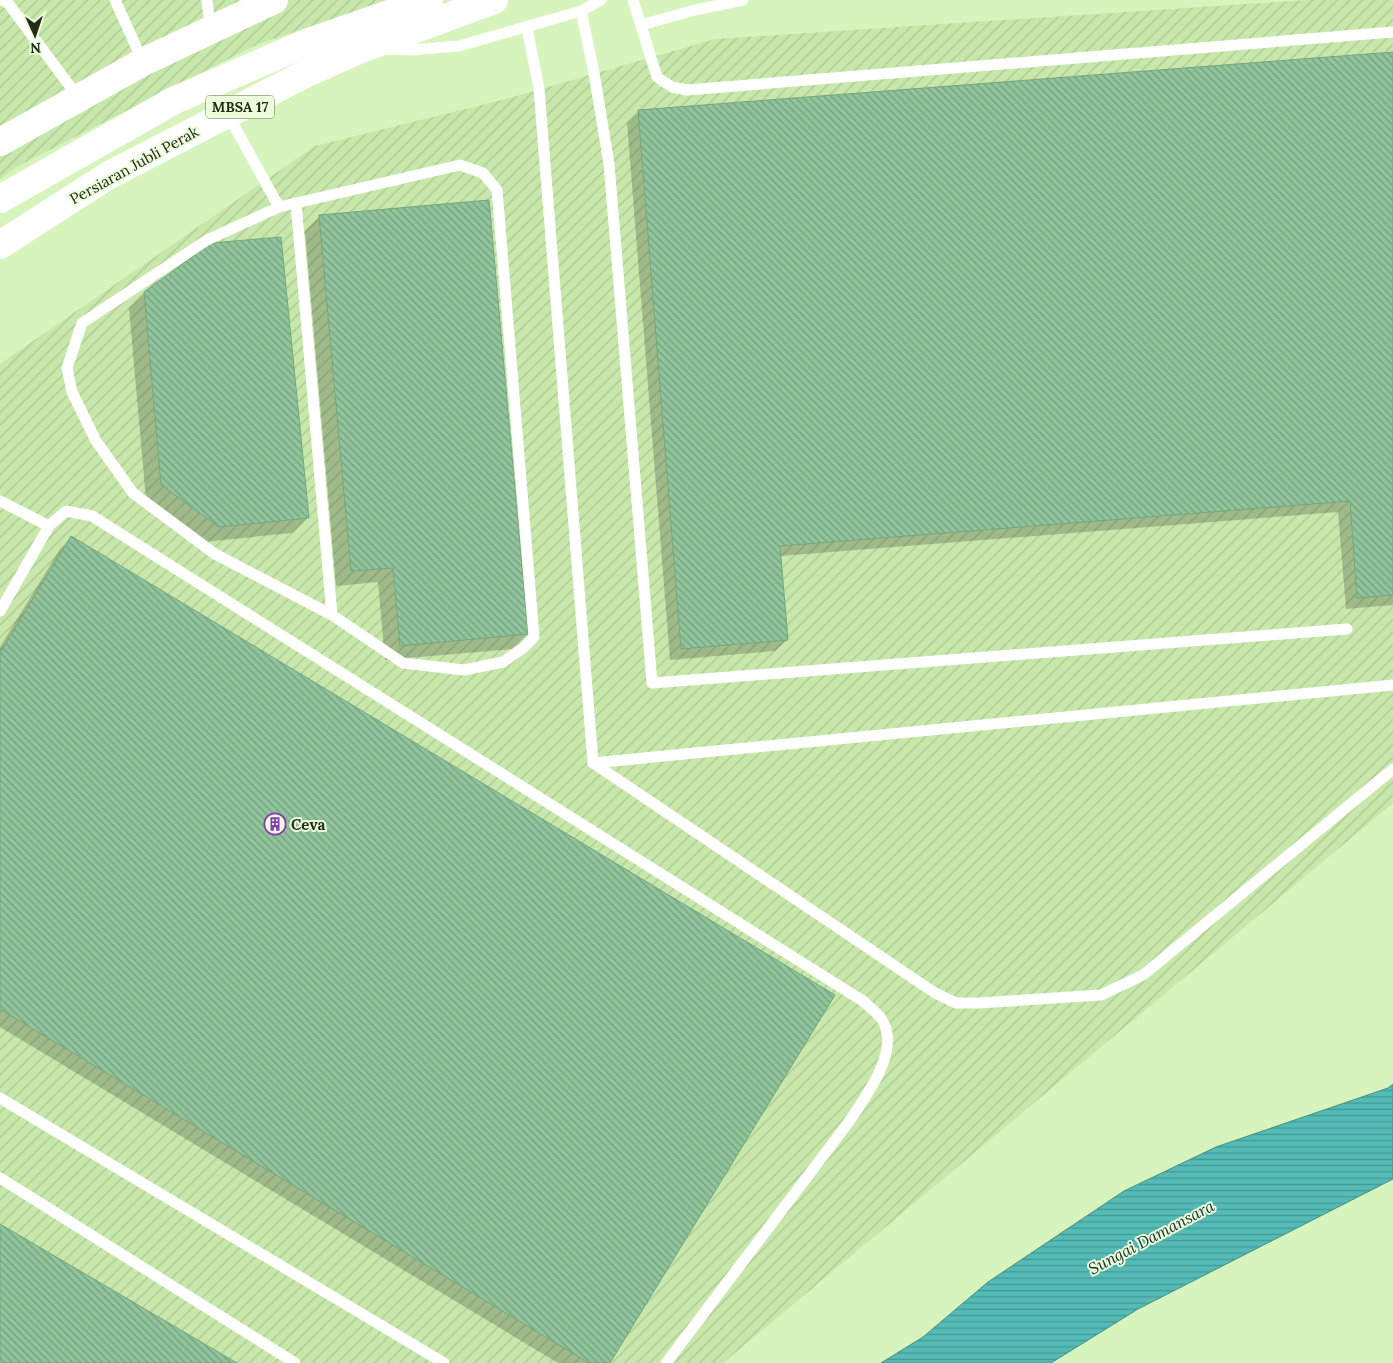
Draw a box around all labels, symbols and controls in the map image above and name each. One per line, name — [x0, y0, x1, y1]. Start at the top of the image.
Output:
north arrow — [10, 10, 60, 60]
text: N — [30, 39, 42, 57]
road number: MBSA 17 — [206, 95, 274, 118]
street label: Persiaran Jubli Perak — [66, 122, 202, 208]
building icon: Ceva — [263, 812, 287, 836]
place label: Ceva — [291, 815, 325, 834]
water label: Sungai Damansara — [1085, 1195, 1217, 1279]

